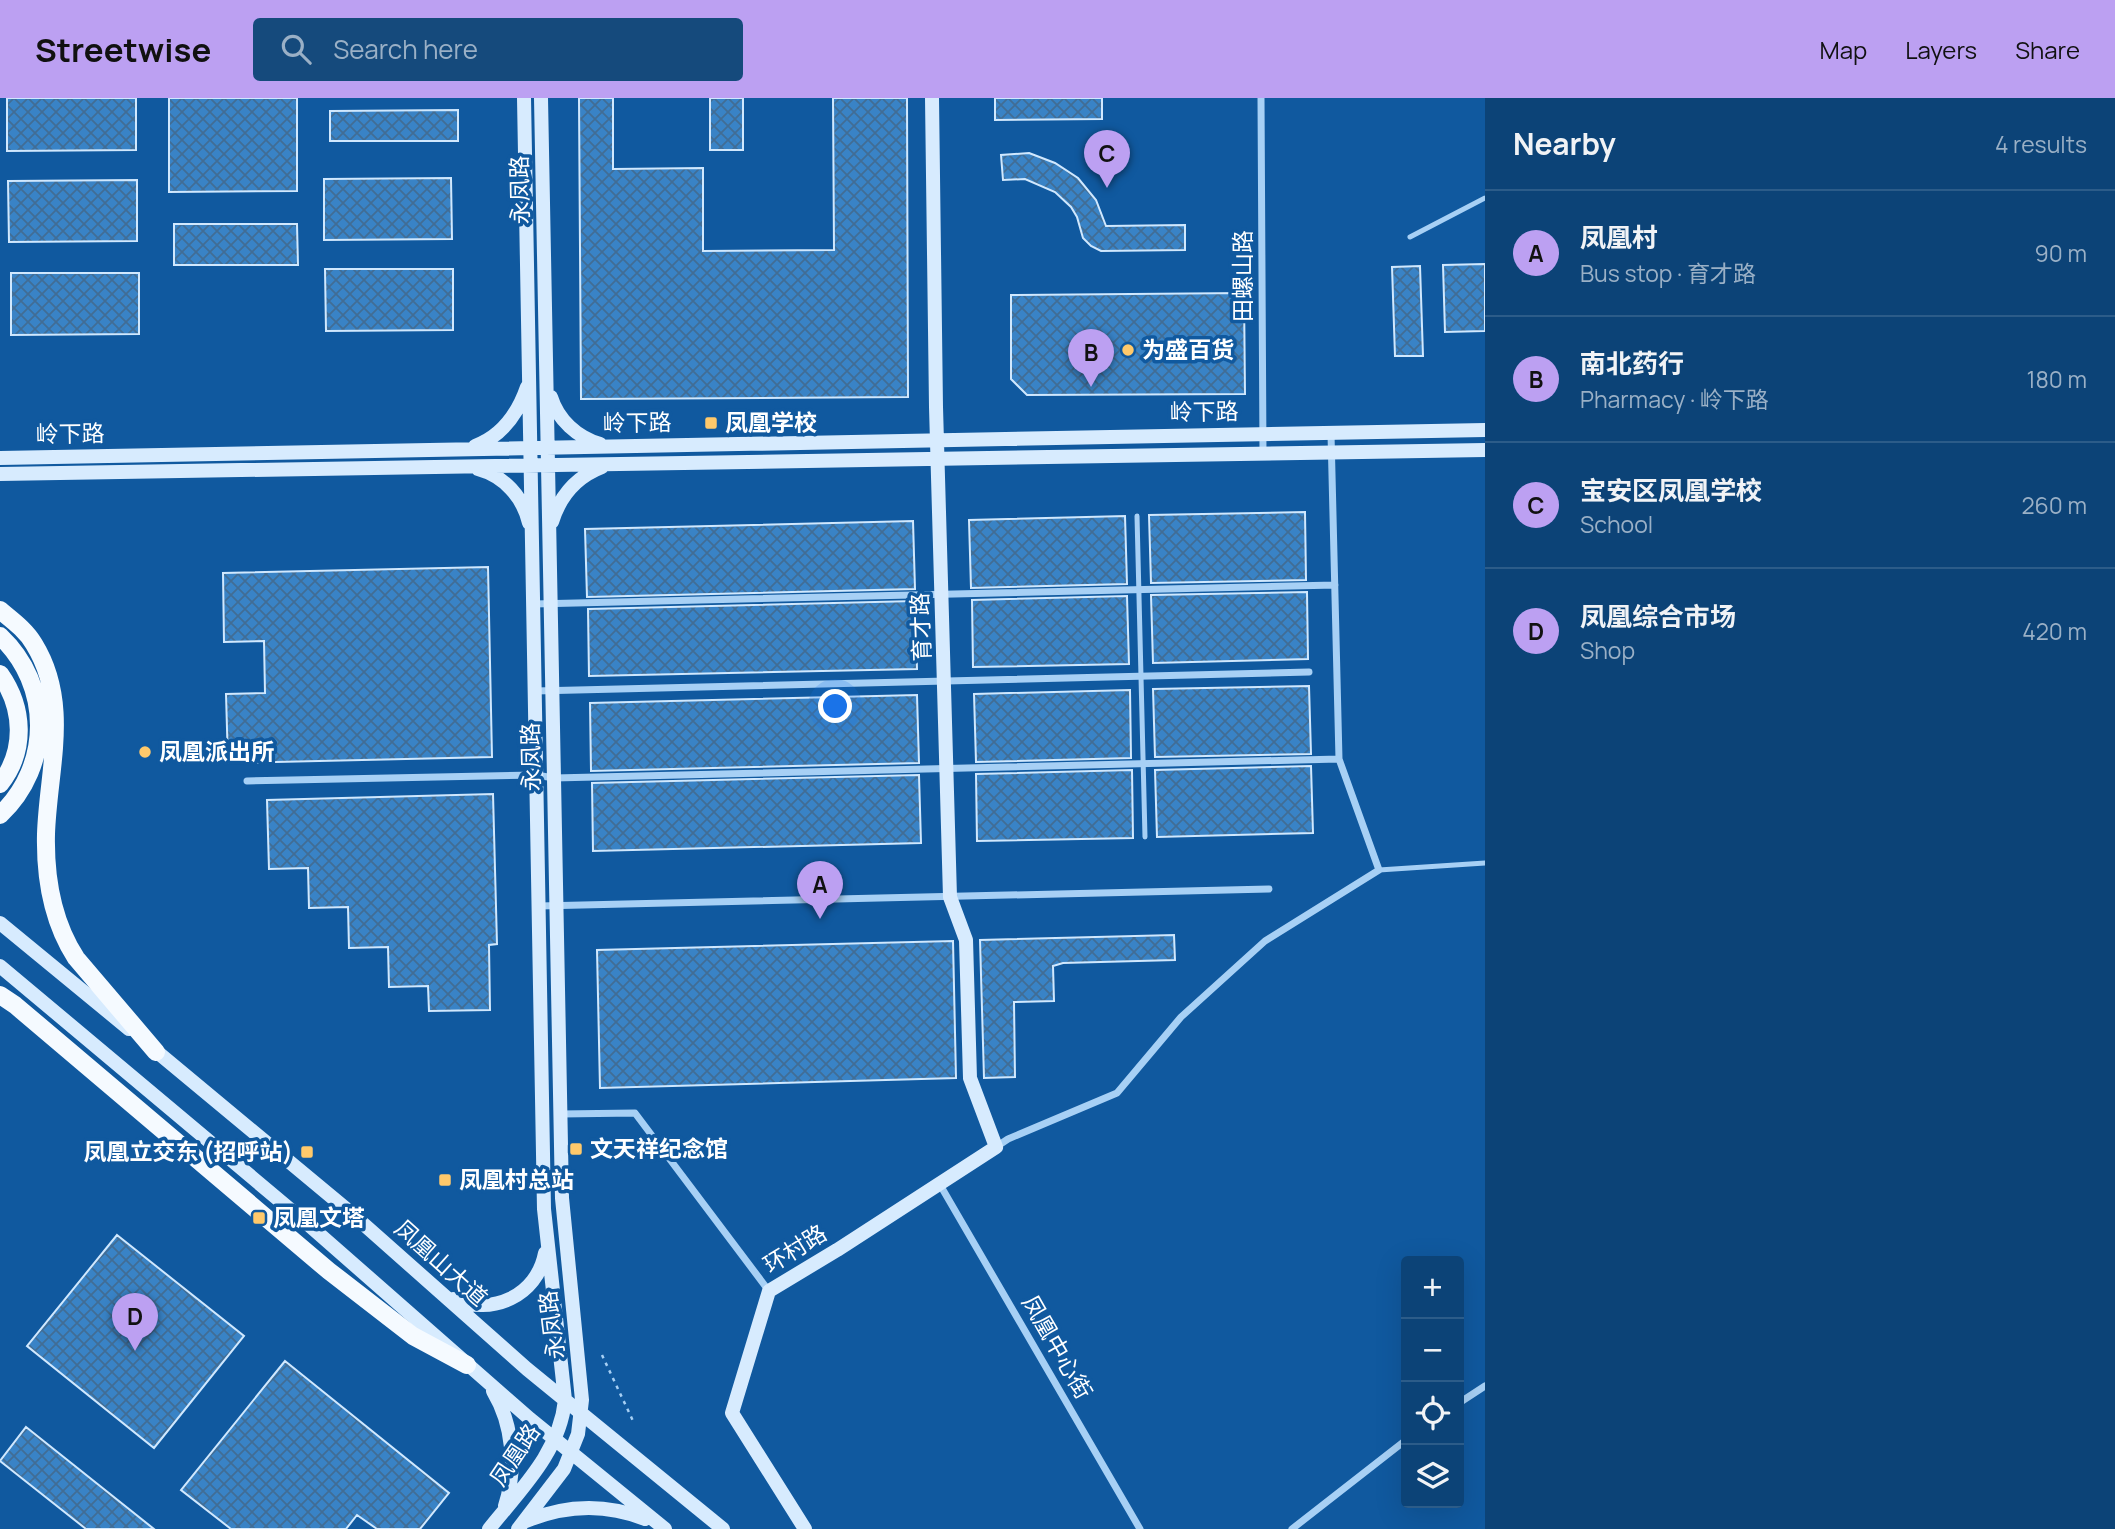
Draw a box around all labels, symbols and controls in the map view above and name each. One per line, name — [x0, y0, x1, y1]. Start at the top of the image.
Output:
search box — [253, 18, 743, 81]
text: Streetwise — [35, 27, 211, 72]
icon: search — [277, 30, 315, 68]
text: Search here — [333, 31, 478, 67]
text: Map — [1820, 33, 1867, 66]
text: Layers — [1905, 33, 1977, 66]
text: Share — [2015, 33, 2080, 66]
text: Nearby — [1513, 123, 1616, 164]
text: 4 results — [1995, 128, 2087, 160]
pin: C — [1084, 130, 1130, 188]
street label: 永凤路 — [502, 155, 536, 225]
text: 凤凰村 — [1580, 219, 1658, 255]
street label: 田螺山路 — [1226, 230, 1258, 322]
text: A — [1528, 237, 1544, 269]
text: 90 m — [2035, 237, 2087, 269]
text: Bus stop · 育才路 — [1580, 257, 1756, 289]
pin: B — [1068, 329, 1114, 387]
place label: 为盛百货 — [1142, 333, 1234, 365]
marker: 为盛百货 — [1120, 342, 1136, 358]
text: 南北药行 — [1580, 345, 1684, 381]
text: B — [1529, 363, 1543, 395]
text: 180 m — [2027, 363, 2087, 395]
text: Pharmacy · 岭下路 — [1580, 383, 1769, 415]
street label: 岭下路 — [1169, 394, 1239, 428]
street label: 岭下路 — [602, 405, 672, 439]
place label: 凤凰学校 — [725, 406, 817, 438]
marker: 凤凰学校 — [703, 415, 719, 431]
street label: 岭下路 — [35, 416, 105, 450]
text: 宝安区凤凰学校 — [1580, 472, 1762, 508]
text: C — [1528, 489, 1545, 521]
text: 260 m — [2021, 489, 2087, 521]
text: School — [1580, 508, 1653, 540]
street label: 育才路 — [903, 592, 937, 662]
text: 凤凰综合市场 — [1580, 598, 1736, 634]
text: D — [1528, 615, 1544, 647]
text: 420 m — [2022, 615, 2087, 647]
text: Shop — [1580, 634, 1635, 666]
your location — [818, 689, 852, 723]
street label: 永凤路 — [513, 722, 547, 792]
place label: 凤凰派出所 — [159, 735, 274, 767]
marker: 凤凰派出所 — [137, 744, 153, 760]
pin: A — [797, 861, 843, 919]
place label: 文天祥纪念馆 — [590, 1132, 728, 1164]
place label: 凤凰立交东 (招呼站) — [84, 1135, 293, 1167]
marker: 文天祥纪念馆 — [568, 1141, 584, 1157]
marker: 凤凰立交东 (招呼站) — [299, 1144, 315, 1160]
place label: 凤凰村总站 — [459, 1163, 574, 1195]
marker: 凤凰村总站 — [437, 1172, 453, 1188]
place label: 凤凰文塔 — [273, 1201, 365, 1233]
marker: 凤凰文塔 — [251, 1210, 267, 1226]
street label: 凤凰山大道 — [388, 1212, 495, 1313]
street label: 环村路 — [757, 1216, 832, 1280]
map controls — [1401, 1256, 1464, 1508]
button: + — [1401, 1256, 1464, 1319]
street label: 永凤路 — [531, 1289, 571, 1361]
street label: 凤凰中心街 — [1015, 1289, 1100, 1404]
pin: D — [112, 1293, 158, 1351]
button: − — [1401, 1319, 1464, 1382]
button: locate — [1401, 1382, 1464, 1445]
street label: 凤凰路 — [482, 1417, 547, 1492]
button: layers — [1401, 1445, 1464, 1508]

